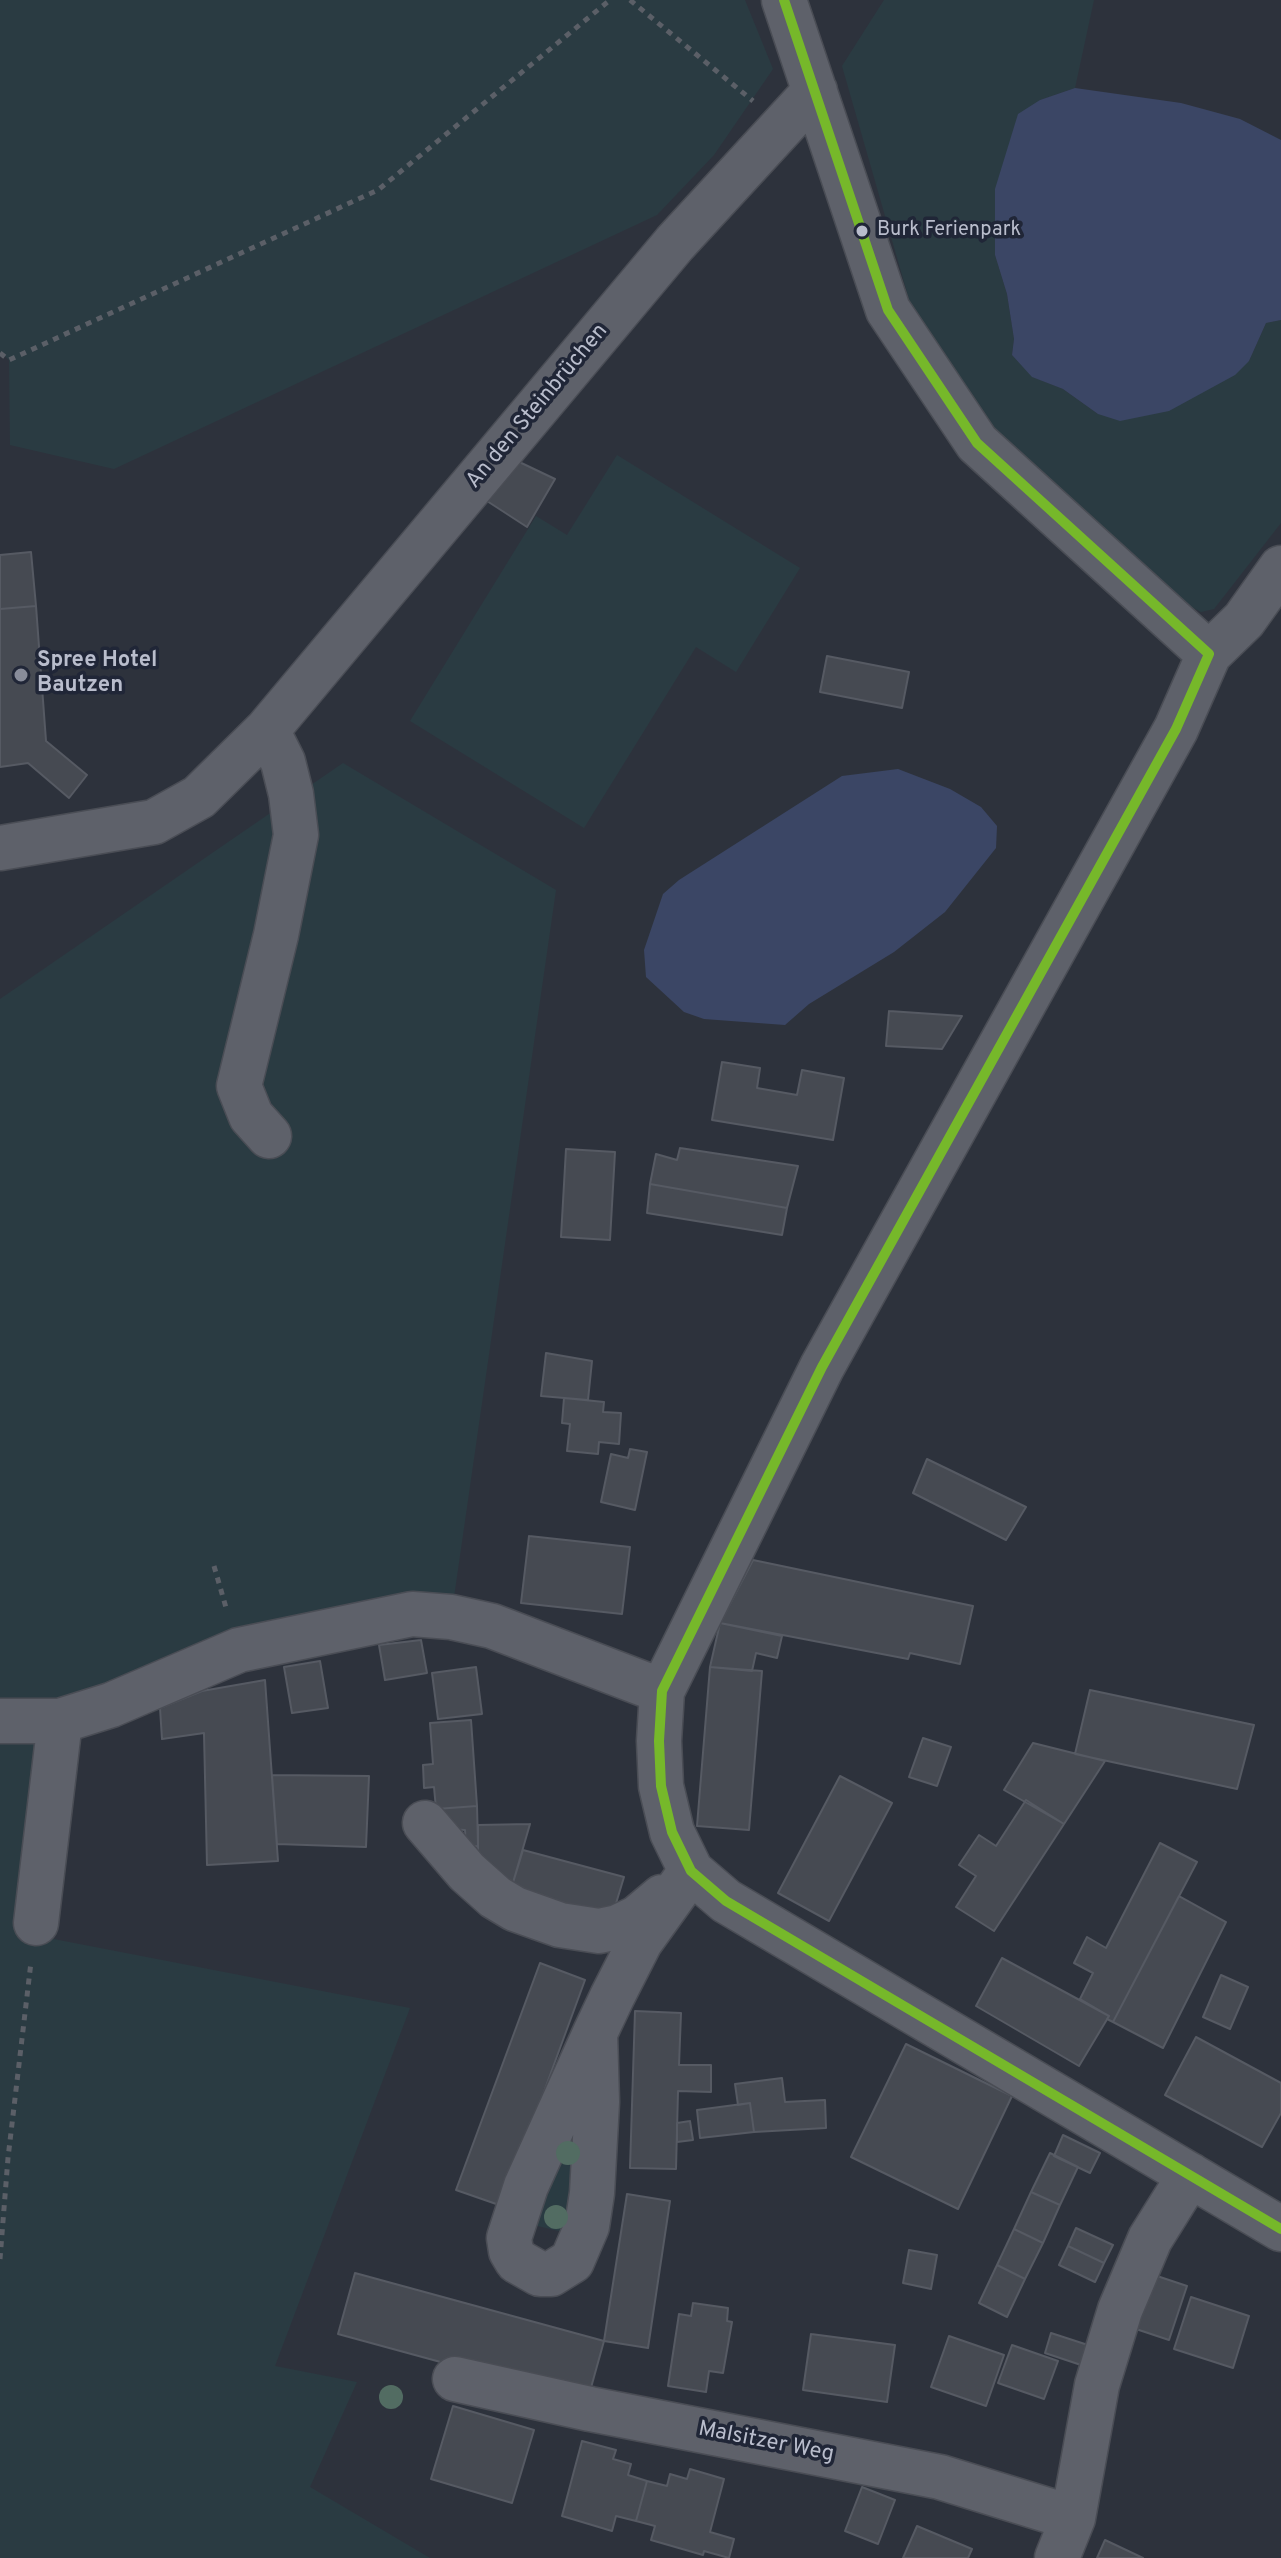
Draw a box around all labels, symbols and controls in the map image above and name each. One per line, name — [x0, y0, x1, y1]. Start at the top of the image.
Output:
place label: Burk Ferienpark — [877, 219, 1021, 243]
marker: Burk Ferienpark — [854, 223, 870, 239]
street label: An den Steinbrüchen — [461, 319, 615, 495]
place label: Spree Hotel Bautzen — [37, 649, 157, 700]
marker: Spree Hotel Bautzen — [12, 666, 30, 684]
street label: Malsitzer Weg — [696, 2417, 836, 2469]

